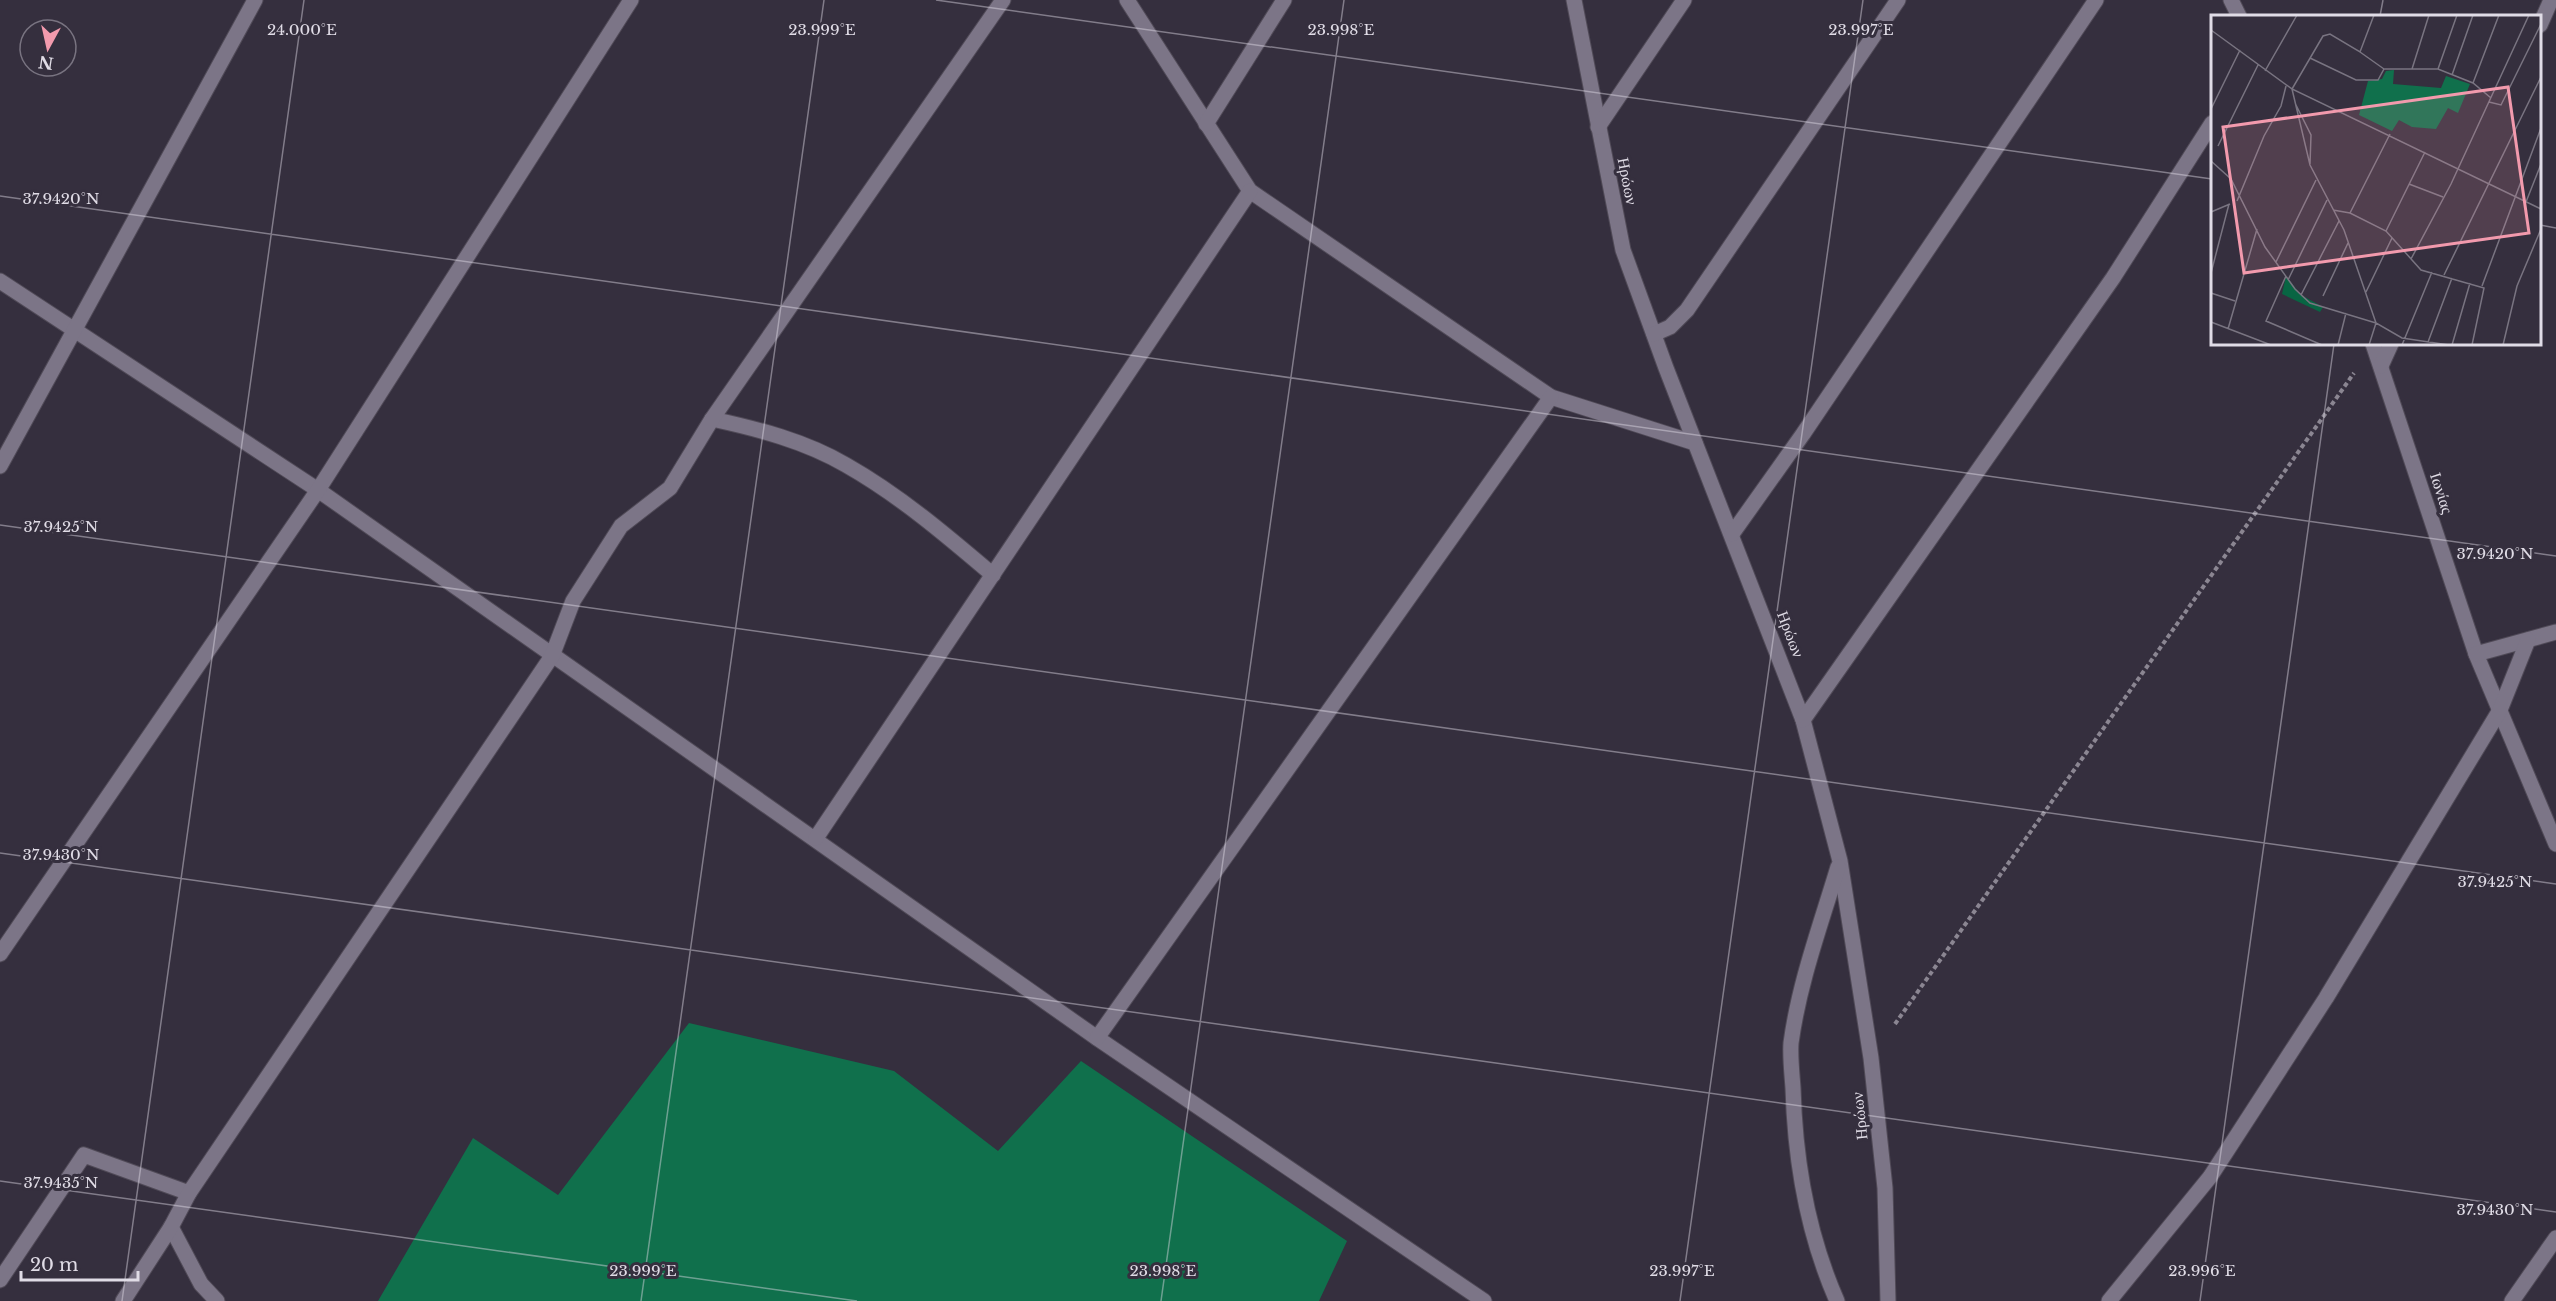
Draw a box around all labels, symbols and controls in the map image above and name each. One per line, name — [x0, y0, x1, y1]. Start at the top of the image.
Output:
inset map — [2211, 15, 2541, 345]
north arrow — [18, 18, 78, 78]
text: 24.000°E — [267, 20, 337, 39]
text: 23.999°E — [788, 20, 856, 39]
text: 23.998°E — [1308, 20, 1375, 39]
text: 23.997°E — [1828, 20, 1894, 39]
text: N — [37, 52, 55, 74]
street label: Ηρώων — [1614, 156, 1642, 206]
text: 37.9420°N — [23, 189, 99, 208]
street label: Ιωνίας — [2426, 470, 2458, 517]
text: 37.9425°N — [24, 517, 98, 536]
text: 37.9420°N — [2457, 544, 2533, 563]
street label: Ηρώων — [1773, 608, 1809, 660]
text: 37.9430°N — [23, 845, 99, 864]
text: 37.9425°N — [2458, 872, 2532, 891]
street label: Ηρώων — [1847, 1091, 1871, 1141]
text: 37.9435°N — [24, 1173, 98, 1192]
text: 37.9430°N — [2457, 1200, 2533, 1219]
scale bar — [21, 1244, 138, 1282]
text: 20 m — [30, 1254, 78, 1276]
text: 23.999°E — [609, 1261, 677, 1280]
text: 23.998°E — [1130, 1261, 1197, 1280]
text: 23.997°E — [1649, 1261, 1715, 1280]
text: 23.996°E — [2168, 1261, 2236, 1280]

